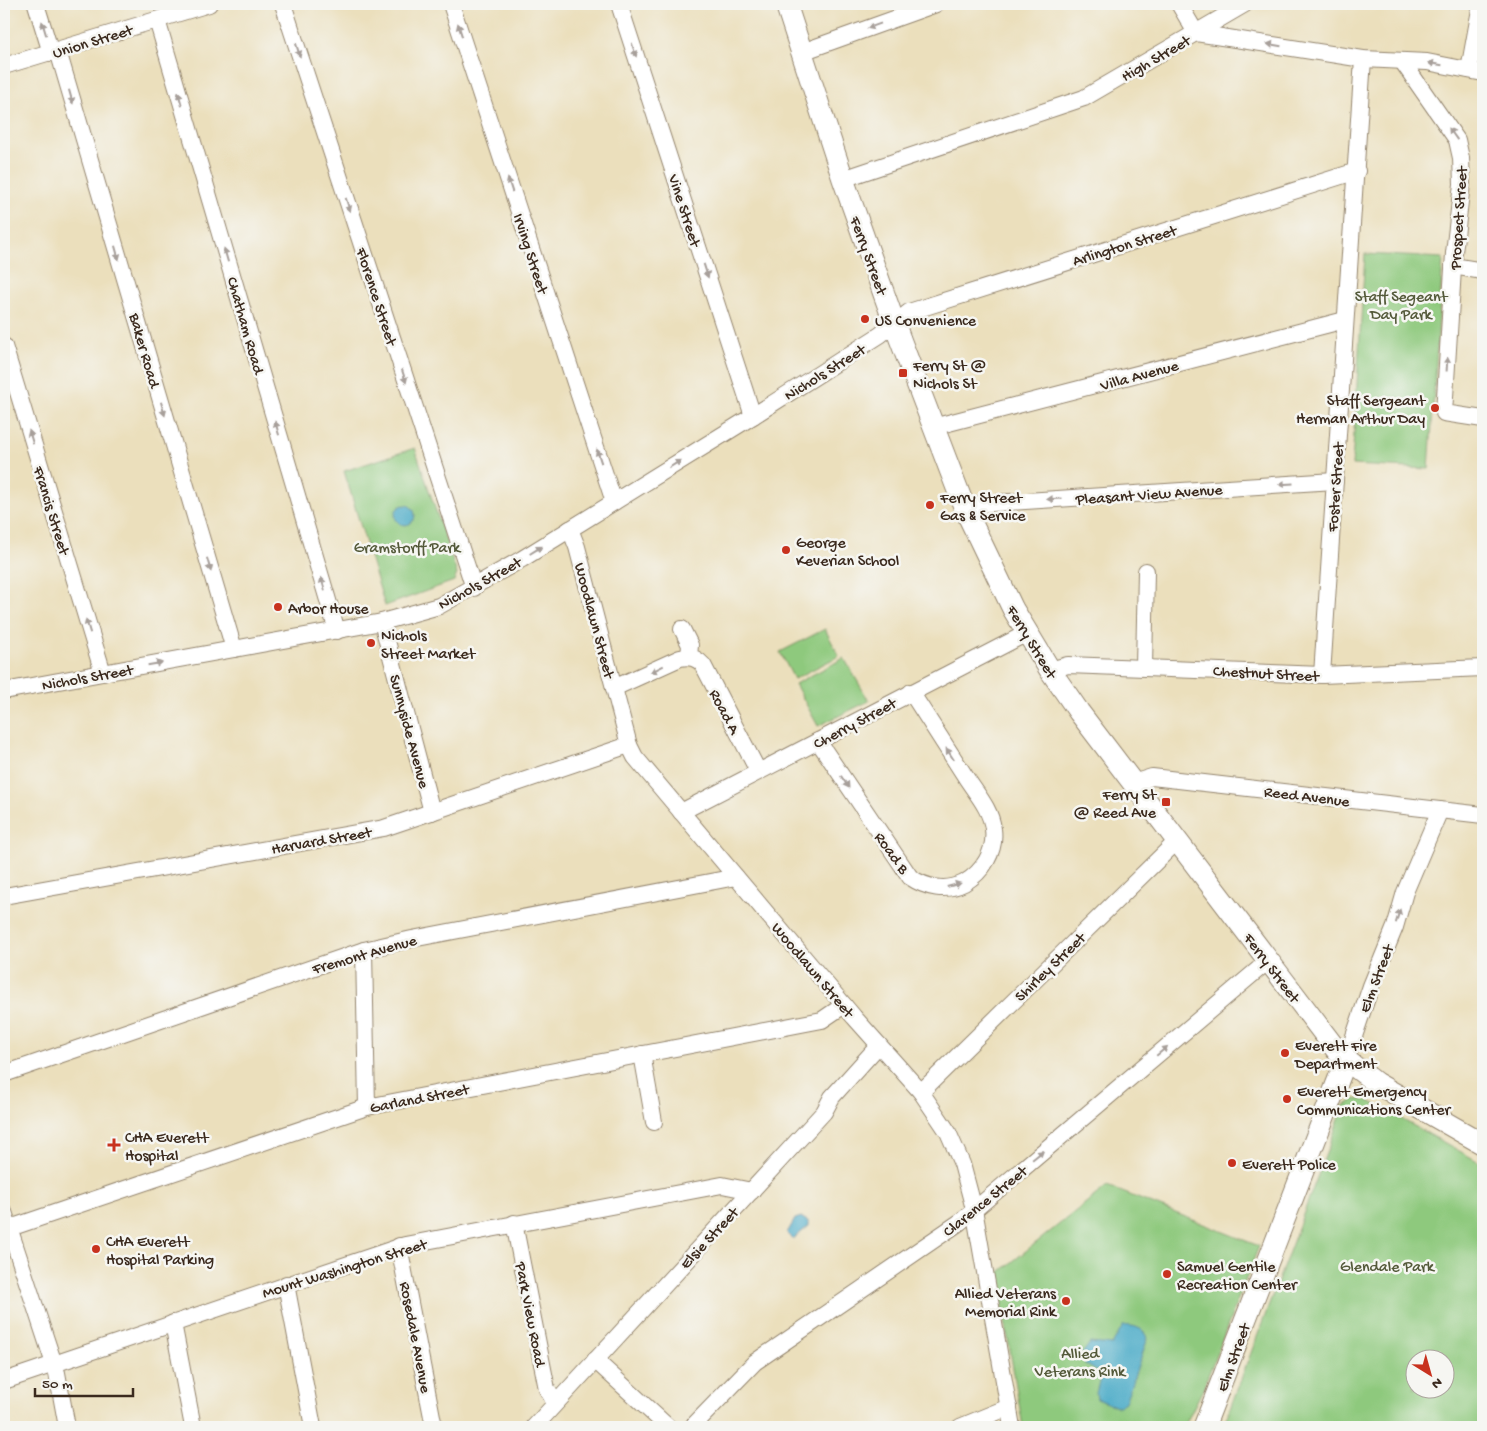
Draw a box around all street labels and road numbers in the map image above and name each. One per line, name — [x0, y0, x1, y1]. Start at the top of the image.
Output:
street label: Union Street — [51, 22, 137, 65]
street label: High Street — [1119, 32, 1196, 87]
street label: Prospect Street — [1447, 165, 1474, 271]
street label: Vine Street — [662, 172, 704, 251]
street label: Irving Street — [507, 212, 551, 298]
street label: Ferry Street — [843, 213, 890, 299]
street label: Arlington Street — [1071, 222, 1181, 272]
street label: Florence Street — [350, 245, 400, 350]
street label: Chatham Road — [221, 275, 267, 378]
street label: Baker Road — [123, 310, 163, 392]
street label: Nichols Street — [782, 341, 871, 406]
street label: Villa Avenue — [1098, 358, 1182, 397]
street label: Foster Street — [1325, 441, 1350, 533]
street label: Francis Street — [27, 463, 73, 559]
street label: Pleasant View Avenue — [1074, 482, 1224, 511]
street label: Nichols Street — [436, 554, 527, 616]
street label: Woodlawn Street — [568, 561, 618, 682]
street label: Ferry Street — [1000, 602, 1060, 684]
street label: Nichols Street — [41, 662, 136, 697]
street label: Chestnut Street — [1212, 663, 1321, 688]
street label: Sunnyside Avenue — [383, 673, 432, 792]
street label: Road A — [703, 687, 743, 740]
street label: Cherry Street — [811, 695, 902, 755]
street label: Reed Avenue — [1263, 784, 1351, 813]
street label: Harvard Street — [270, 824, 374, 861]
street label: Road B — [869, 829, 912, 879]
street label: Woodlawn Street — [766, 920, 858, 1024]
street label: Shirley Street — [1012, 929, 1092, 1007]
street label: Ferry Street — [1237, 930, 1303, 1009]
street label: Fremont Avenue — [310, 932, 420, 981]
street label: Elm Street — [1357, 941, 1400, 1016]
street label: Garland Street — [369, 1081, 472, 1119]
street label: Clarence Street — [940, 1162, 1033, 1242]
street label: Elsie Street — [677, 1203, 745, 1274]
street label: Mount Washington Street — [261, 1236, 431, 1304]
street label: Park View Road — [509, 1260, 548, 1370]
street label: Rosedale Avenue — [393, 1281, 434, 1396]
street label: Elm Street — [1214, 1320, 1257, 1395]

